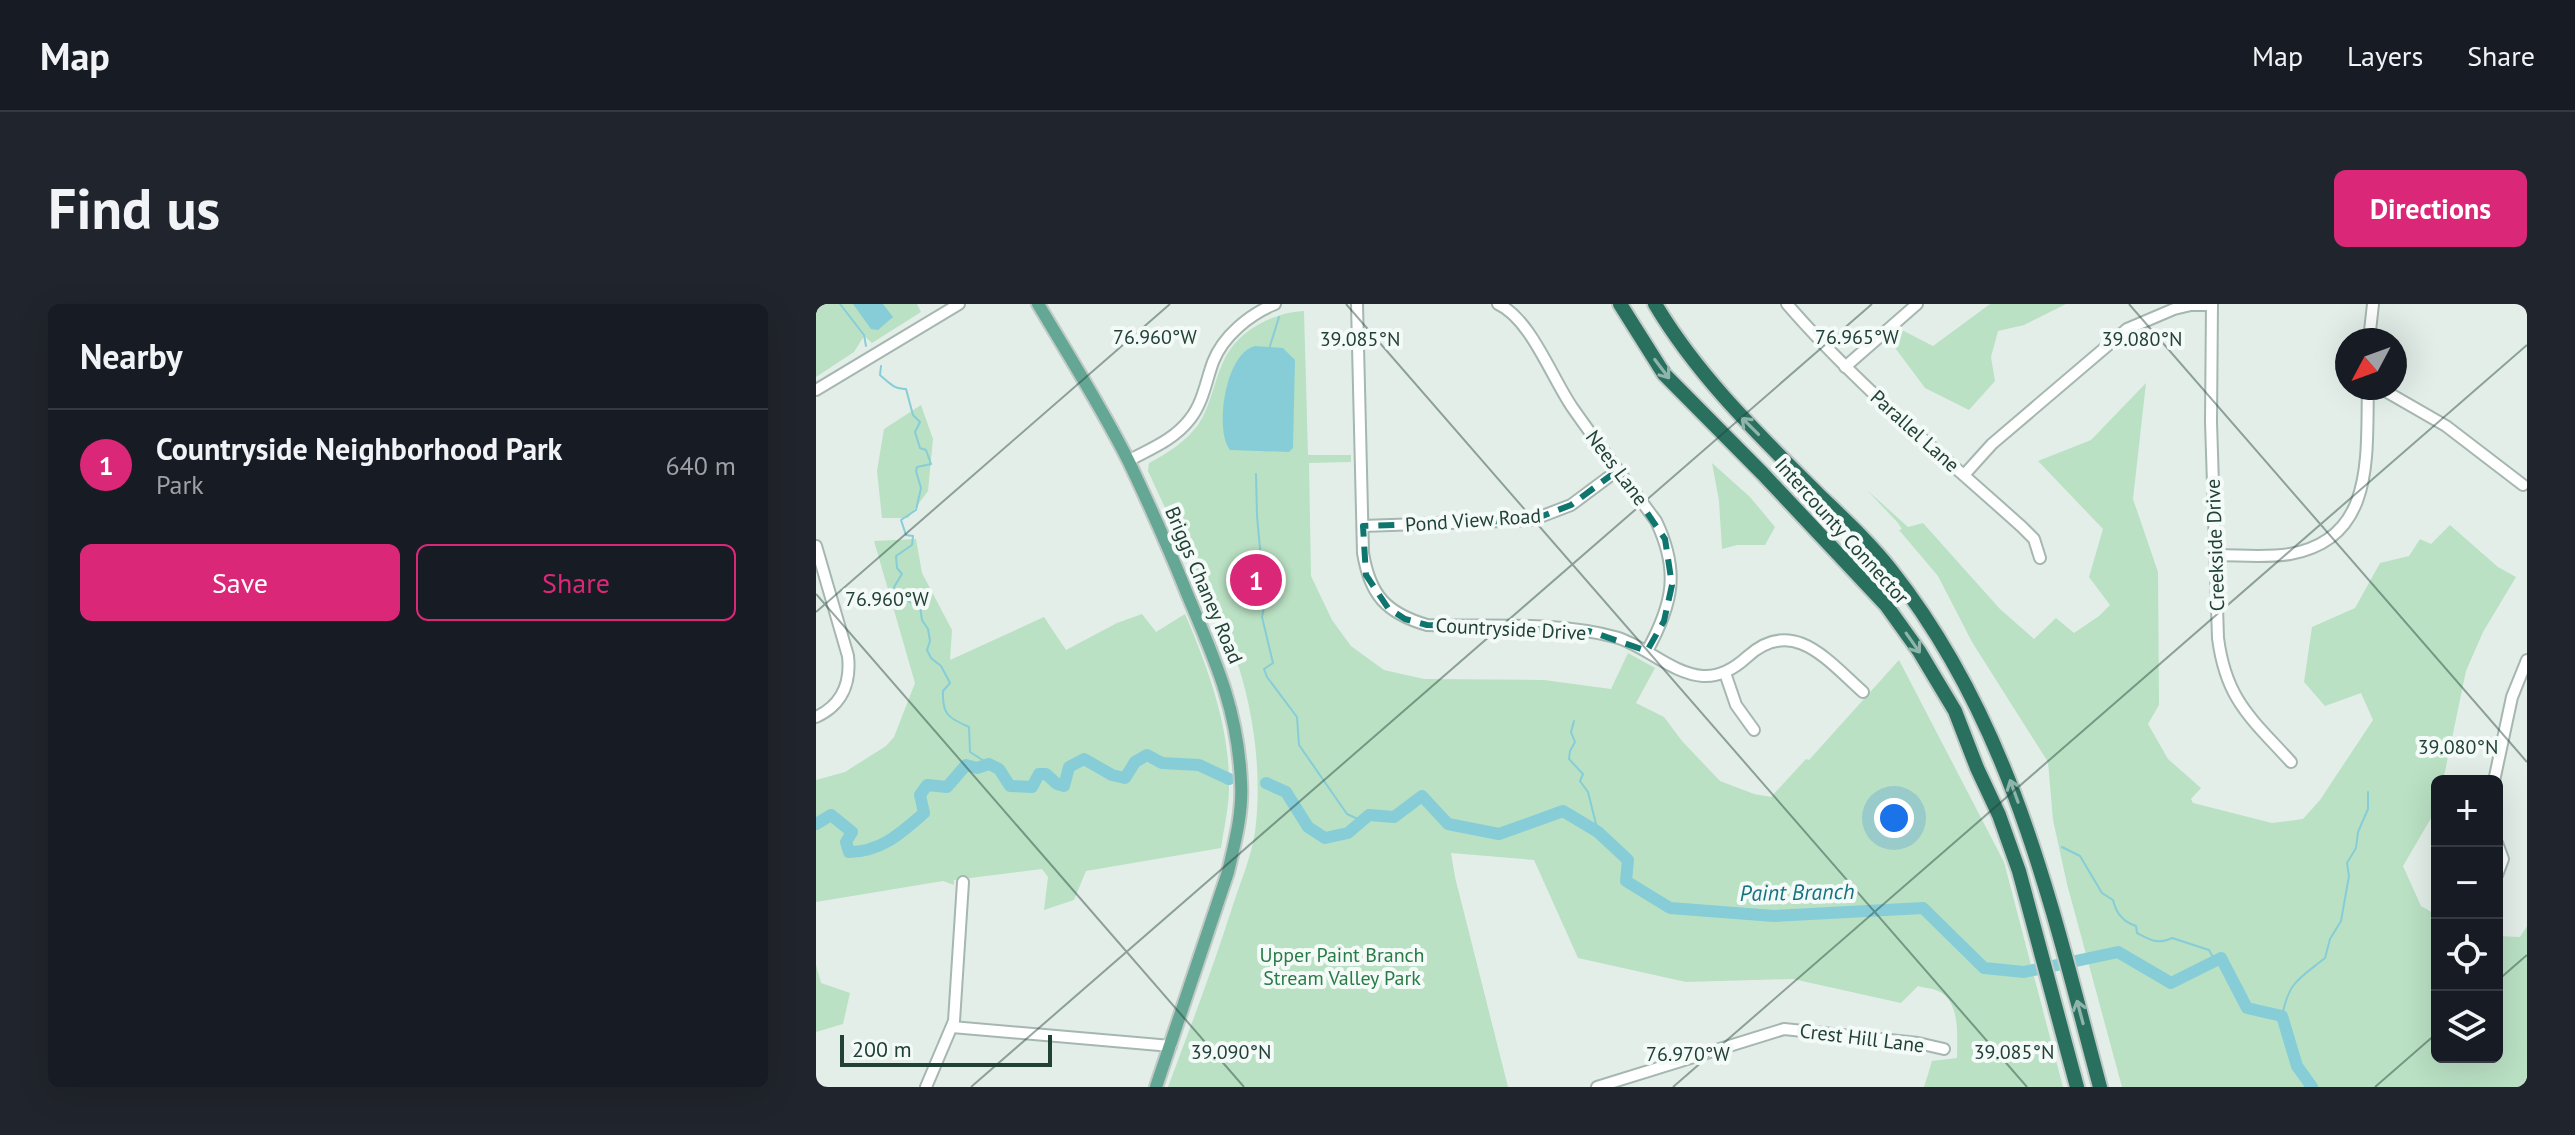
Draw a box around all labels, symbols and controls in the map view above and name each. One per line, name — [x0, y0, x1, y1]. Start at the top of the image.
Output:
text: Map — [40, 31, 110, 80]
text: Map — [2252, 37, 2303, 74]
text: Layers — [2347, 37, 2423, 74]
text: Share — [2467, 37, 2535, 74]
button: Directions — [2334, 170, 2527, 247]
text: Find us — [48, 172, 220, 244]
text: 76.960°W — [1113, 324, 1197, 350]
text: 76.965°W — [1815, 324, 1899, 350]
text: 39.085°N — [1320, 326, 1400, 352]
text: 39.080°N — [2102, 326, 2182, 352]
north arrow — [2335, 328, 2407, 400]
text: Nearby — [80, 334, 182, 378]
one-way arrow — [1654, 358, 1671, 380]
street label: Parallel Lane — [1865, 384, 1965, 478]
one-way arrow — [1741, 417, 1760, 436]
street label: Nees Lane — [1580, 425, 1654, 511]
text: Countryside Neighborhood Park — [156, 429, 562, 468]
text: 1 — [99, 449, 113, 482]
text: 640 m — [665, 449, 736, 482]
street label: Intercounty Connector — [1769, 452, 1915, 610]
text: Park — [156, 468, 204, 501]
street label: Creekside Drive — [2200, 478, 2230, 612]
street label: Briggs Chaney Road — [1159, 502, 1249, 668]
street label: Pond View Road — [1404, 502, 1542, 538]
button: Save — [80, 544, 400, 621]
button: Share — [416, 544, 736, 621]
pin: 1 — [1230, 550, 1282, 610]
text: 76.960°W — [845, 586, 929, 612]
street label: Countryside Drive — [1435, 612, 1587, 646]
one-way arrow — [1905, 632, 1921, 654]
text: 39.080°N — [2418, 734, 2498, 760]
map controls — [2431, 775, 2503, 1063]
button: + — [2431, 775, 2503, 847]
one-way arrow — [2006, 779, 2020, 804]
your location — [1874, 798, 1914, 838]
button: − — [2431, 847, 2503, 919]
water label: Paint Branch — [1739, 877, 1855, 907]
button: locate — [2431, 919, 2503, 991]
park label: Upper Paint Branch Stream Valley Park — [1259, 942, 1425, 991]
button: layers — [2431, 991, 2503, 1063]
one-way arrow — [2071, 999, 2086, 1025]
street label: Crest Hill Lane — [1798, 1017, 1926, 1059]
scale bar — [840, 1031, 1052, 1067]
text: 200 m — [852, 1035, 912, 1063]
text: 39.090°N — [1191, 1039, 1271, 1065]
text: 39.085°N — [1974, 1039, 2054, 1065]
text: 76.970°W — [1646, 1041, 1730, 1067]

